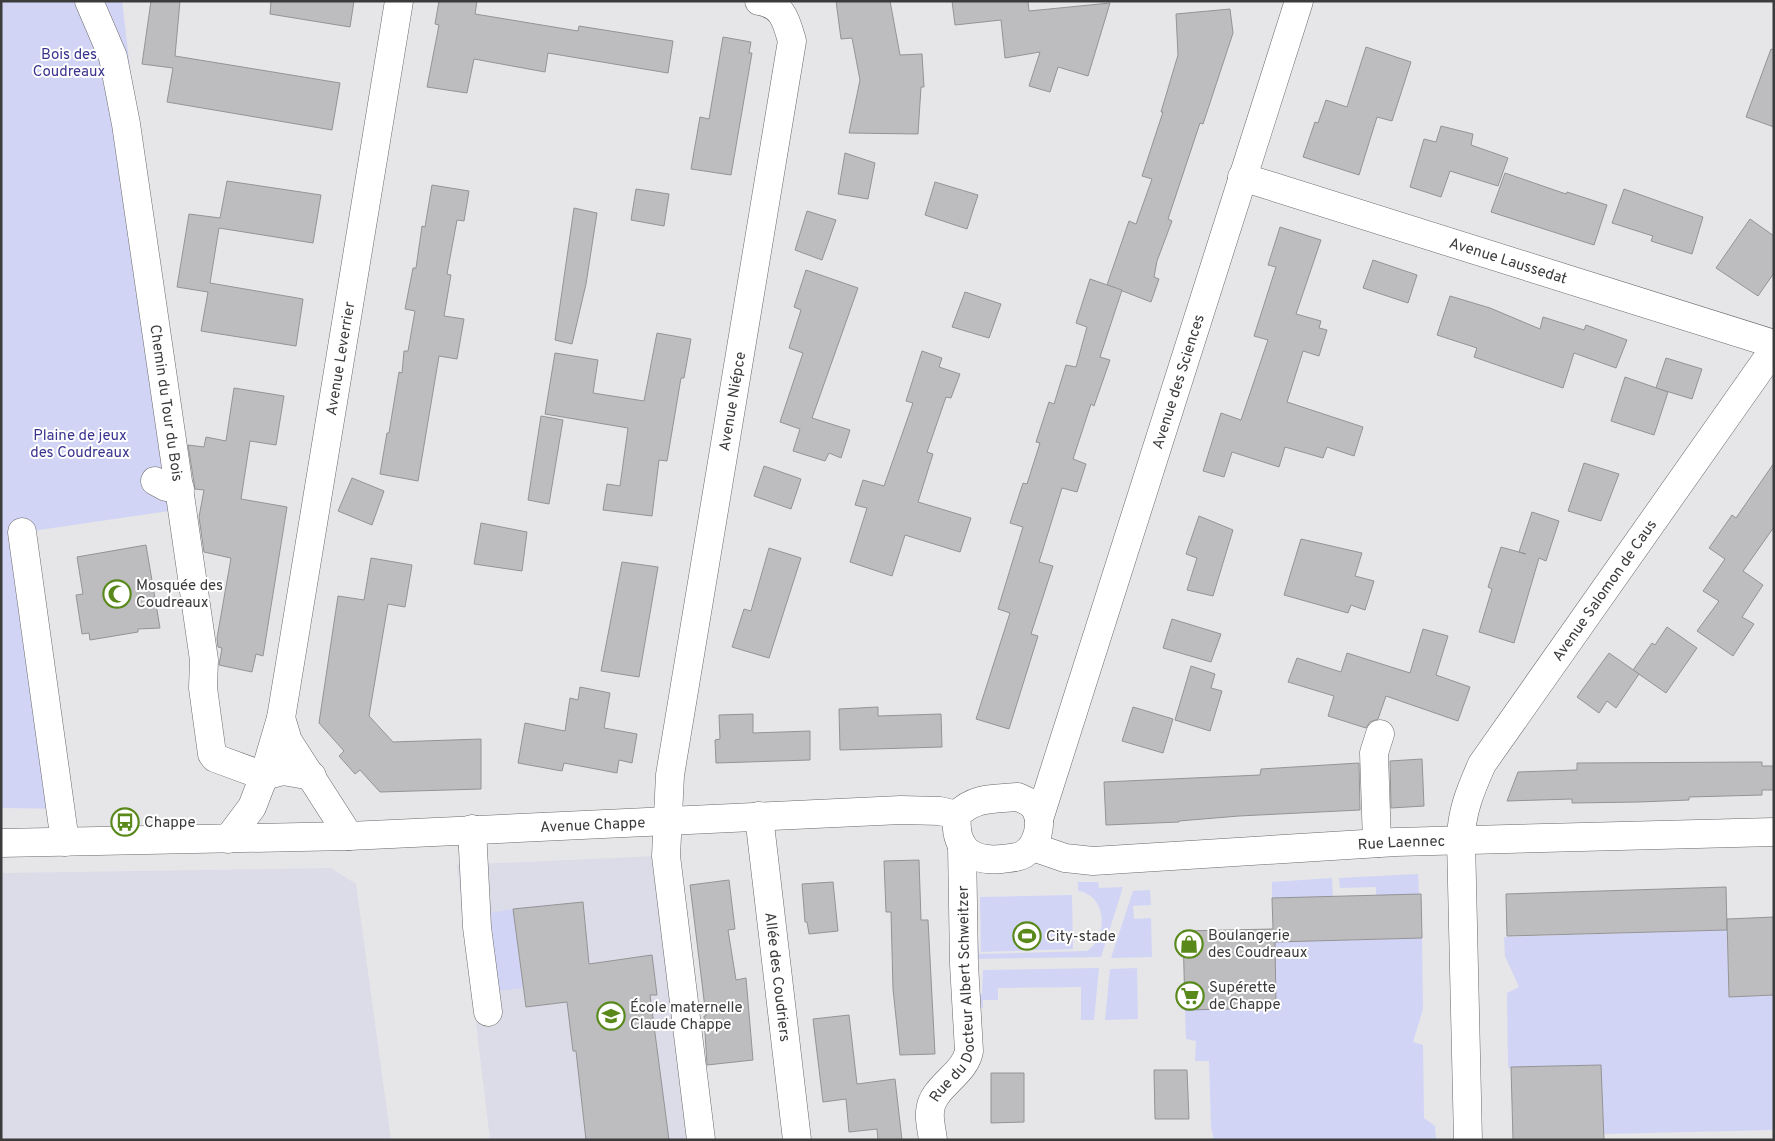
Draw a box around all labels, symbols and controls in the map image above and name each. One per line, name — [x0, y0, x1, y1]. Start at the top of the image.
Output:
park label: Bois des Coudreaux — [33, 46, 106, 82]
street label: Avenue Laussedat — [1446, 235, 1569, 289]
street label: Avenue Leverrier — [323, 300, 360, 417]
street label: Avenue des Sciences — [1149, 312, 1210, 452]
street label: Chemin du Tour du Bois — [144, 323, 186, 483]
street label: Avenue Niépce — [716, 350, 751, 453]
park label: Plaine de jeux des Coudreaux — [30, 427, 130, 463]
street label: Avenue Salomon de Caus — [1549, 516, 1662, 666]
place label: Mosquée des Coudreaux — [136, 577, 223, 613]
mosque icon: Mosquée des Coudreaux — [102, 579, 132, 609]
bus stop icon: Chappe — [110, 807, 140, 837]
place label: Chappe — [144, 814, 196, 833]
street label: Avenue Chappe — [540, 814, 646, 838]
street label: Rue Laennec — [1357, 833, 1446, 855]
street label: Rue du Docteur Albert Schweitzer — [926, 885, 980, 1106]
street label: Allée des Coudriers — [759, 911, 793, 1043]
sports icon: City-stade — [1012, 921, 1042, 951]
place label: Boulangerie des Coudreaux — [1208, 927, 1308, 963]
place label: City-stade — [1046, 928, 1116, 947]
shop icon: Boulangerie des Coudreaux — [1174, 929, 1204, 959]
place label: Supérette de Chappe — [1209, 979, 1281, 1015]
supermarket icon: Supérette de Chappe — [1175, 981, 1205, 1011]
place label: École maternelle Claude Chappe — [630, 998, 743, 1035]
school or university icon: École maternelle Claude Chappe — [596, 1001, 626, 1031]

